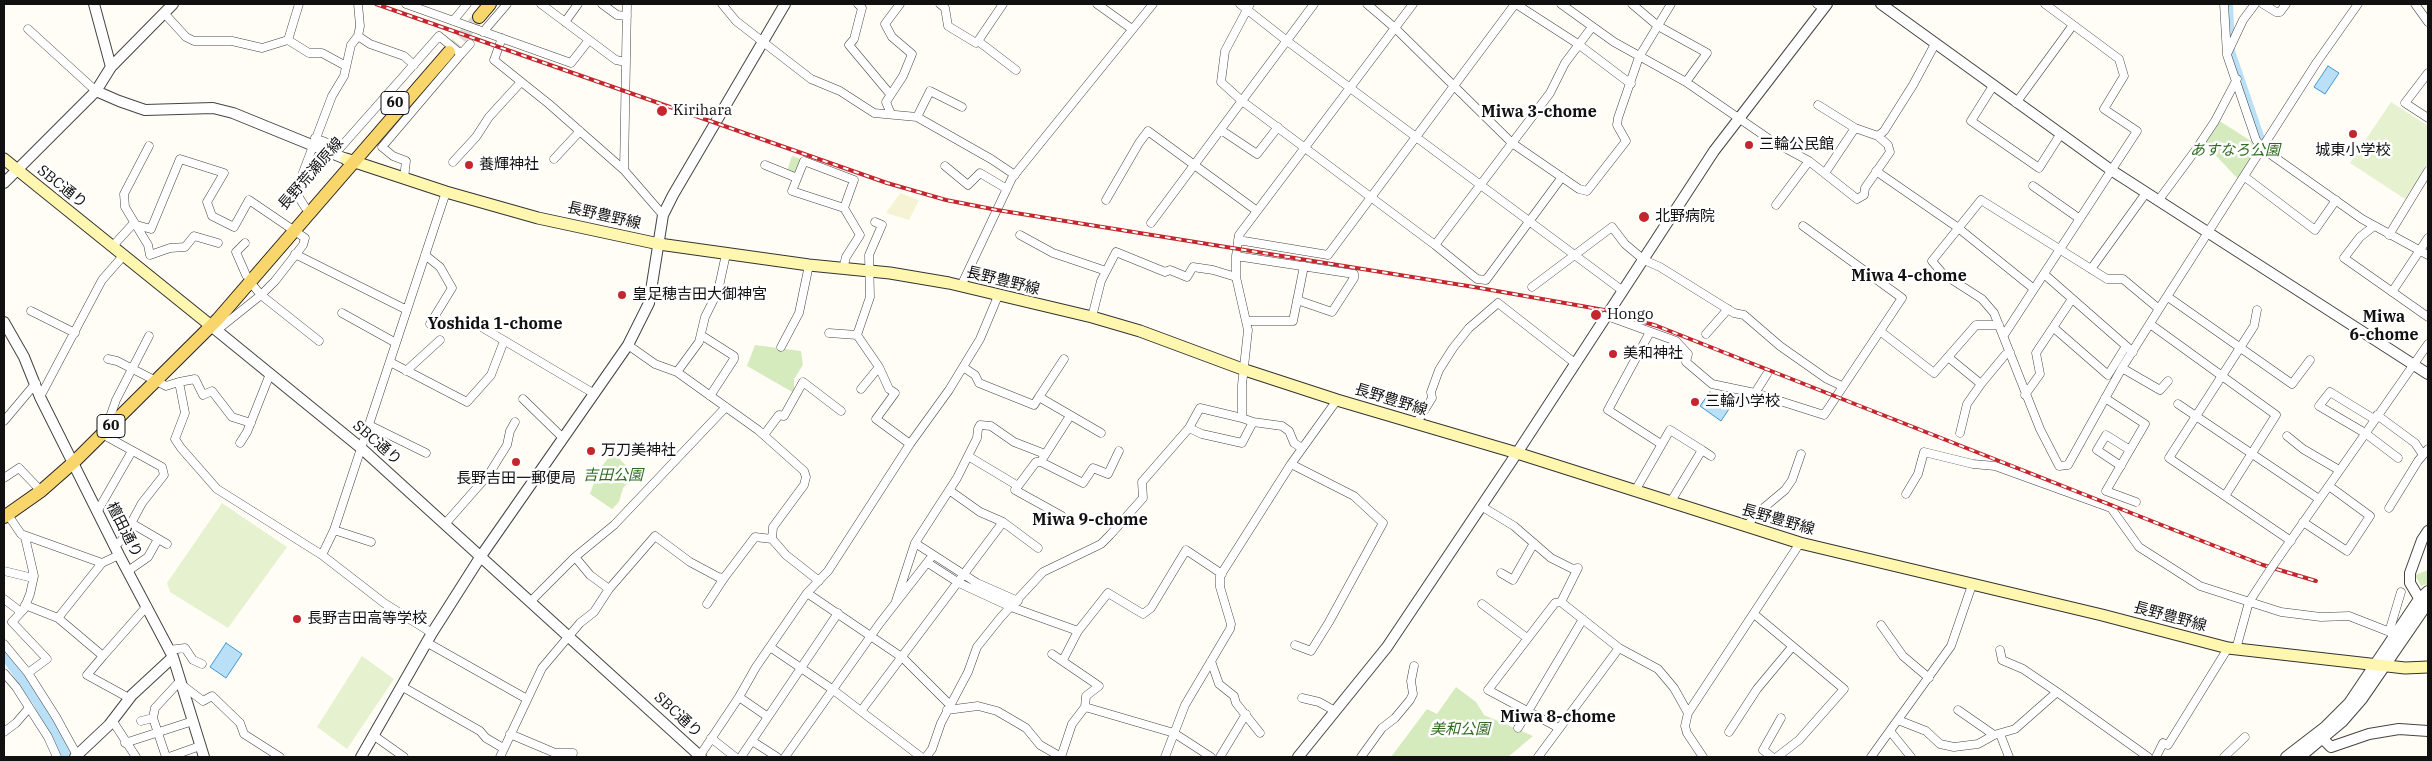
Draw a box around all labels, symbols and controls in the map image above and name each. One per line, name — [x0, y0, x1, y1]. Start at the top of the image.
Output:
road number: 60 — [381, 92, 409, 115]
place label: Kirihara — [673, 102, 732, 120]
district label: Miwa 3-chome — [1481, 102, 1597, 122]
marker: Kirihara — [655, 104, 669, 118]
marker: 城東小学校 — [2347, 128, 2359, 140]
street label: 長野荒瀬原線 — [275, 134, 347, 214]
place label: 三輪公民館 — [1759, 136, 1834, 154]
marker: 三輪公民館 — [1743, 139, 1755, 151]
park label: あすなろ公園 — [2190, 142, 2280, 160]
place label: 城東小学校 — [2316, 142, 2390, 160]
place label: 養輝神社 — [479, 156, 539, 174]
marker: 養輝神社 — [463, 159, 475, 171]
street label: SBC通り — [34, 162, 90, 212]
street label: 長野豊野線 — [565, 199, 643, 233]
place label: 北野病院 — [1655, 208, 1715, 226]
marker: 北野病院 — [1637, 210, 1651, 224]
street label: 長野豊野線 — [964, 263, 1042, 299]
district label: Miwa 4-chome — [1851, 266, 1967, 286]
place label: 皇足穂吉田大御神宮 — [632, 286, 767, 304]
marker: 皇足穂吉田大御神宮 — [616, 289, 628, 301]
place label: Hongo — [1607, 306, 1653, 324]
district label: Miwa 6-chome — [2349, 307, 2419, 345]
marker: Hongo — [1589, 308, 1603, 322]
district label: Yoshida 1-chome — [428, 314, 562, 334]
place label: 美和神社 — [1623, 345, 1683, 363]
marker: 美和神社 — [1607, 348, 1619, 360]
street label: 長野豊野線 — [1353, 380, 1429, 420]
place label: 三輪小学校 — [1705, 393, 1780, 411]
marker: 三輪小学校 — [1689, 396, 1701, 408]
road number: 60 — [97, 414, 125, 438]
street label: SBC通り — [349, 417, 405, 469]
place label: 万刀美神社 — [601, 442, 676, 460]
marker: 万刀美神社 — [585, 445, 597, 457]
marker: 長野吉田一郵便局 — [510, 456, 522, 468]
park label: 吉田公園 — [583, 467, 643, 485]
place label: 長野吉田一郵便局 — [456, 470, 576, 488]
street label: 檀田通り — [102, 499, 146, 561]
street label: 長野豊野線 — [1739, 501, 1817, 539]
district label: Miwa 9-chome — [1032, 510, 1148, 530]
street label: 長野豊野線 — [2131, 599, 2209, 635]
place label: 長野吉田高等学校 — [307, 610, 427, 628]
marker: 長野吉田高等学校 — [291, 613, 303, 625]
street label: SBC通り — [650, 688, 706, 742]
district label: Miwa 8-chome — [1500, 707, 1616, 727]
park label: 美和公園 — [1430, 721, 1490, 739]

